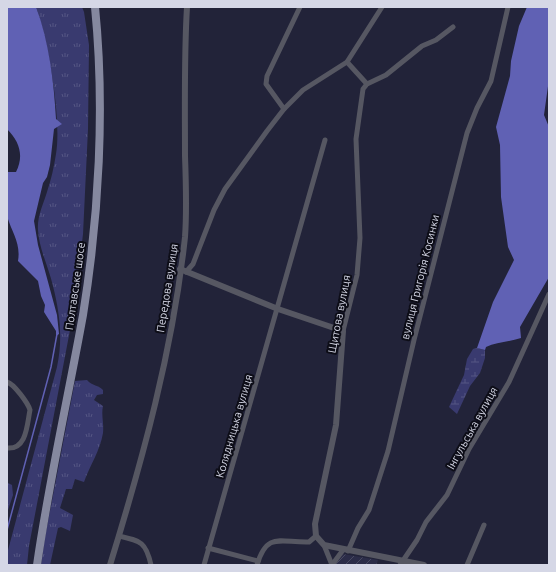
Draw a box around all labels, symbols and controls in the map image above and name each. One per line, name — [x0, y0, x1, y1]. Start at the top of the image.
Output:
street label: вулиця Григорія Косинки — [399, 213, 441, 341]
street label: Полтавське шосе — [63, 241, 87, 331]
street label: Передова вулиця — [154, 243, 180, 333]
street label: Щитова вулиця — [326, 274, 352, 354]
street label: Колядницька вулиця — [213, 373, 255, 479]
street label: Інгульська вулиця — [444, 385, 500, 471]

